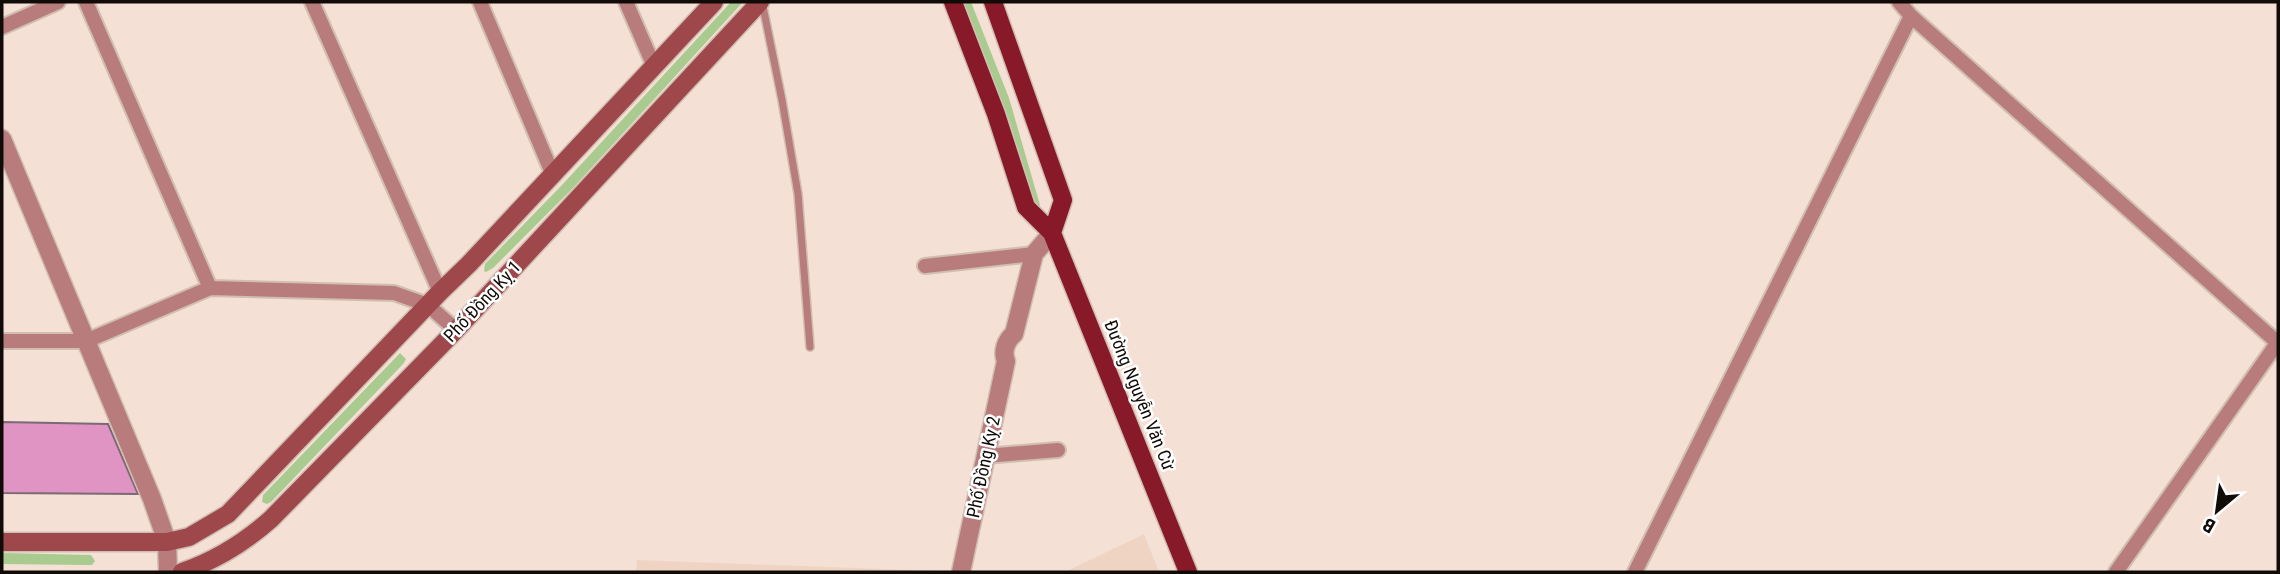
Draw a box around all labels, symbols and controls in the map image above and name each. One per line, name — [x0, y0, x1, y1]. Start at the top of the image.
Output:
street label: Phố Đồng Kỵ 1 — [439, 256, 526, 347]
street label: Đường Nguyễn Văn Cừ — [1100, 317, 1180, 473]
street label: Phố Đồng Kỵ 2 — [962, 414, 1005, 520]
north arrow — [2182, 476, 2252, 546]
text: B — [2199, 513, 2219, 538]

